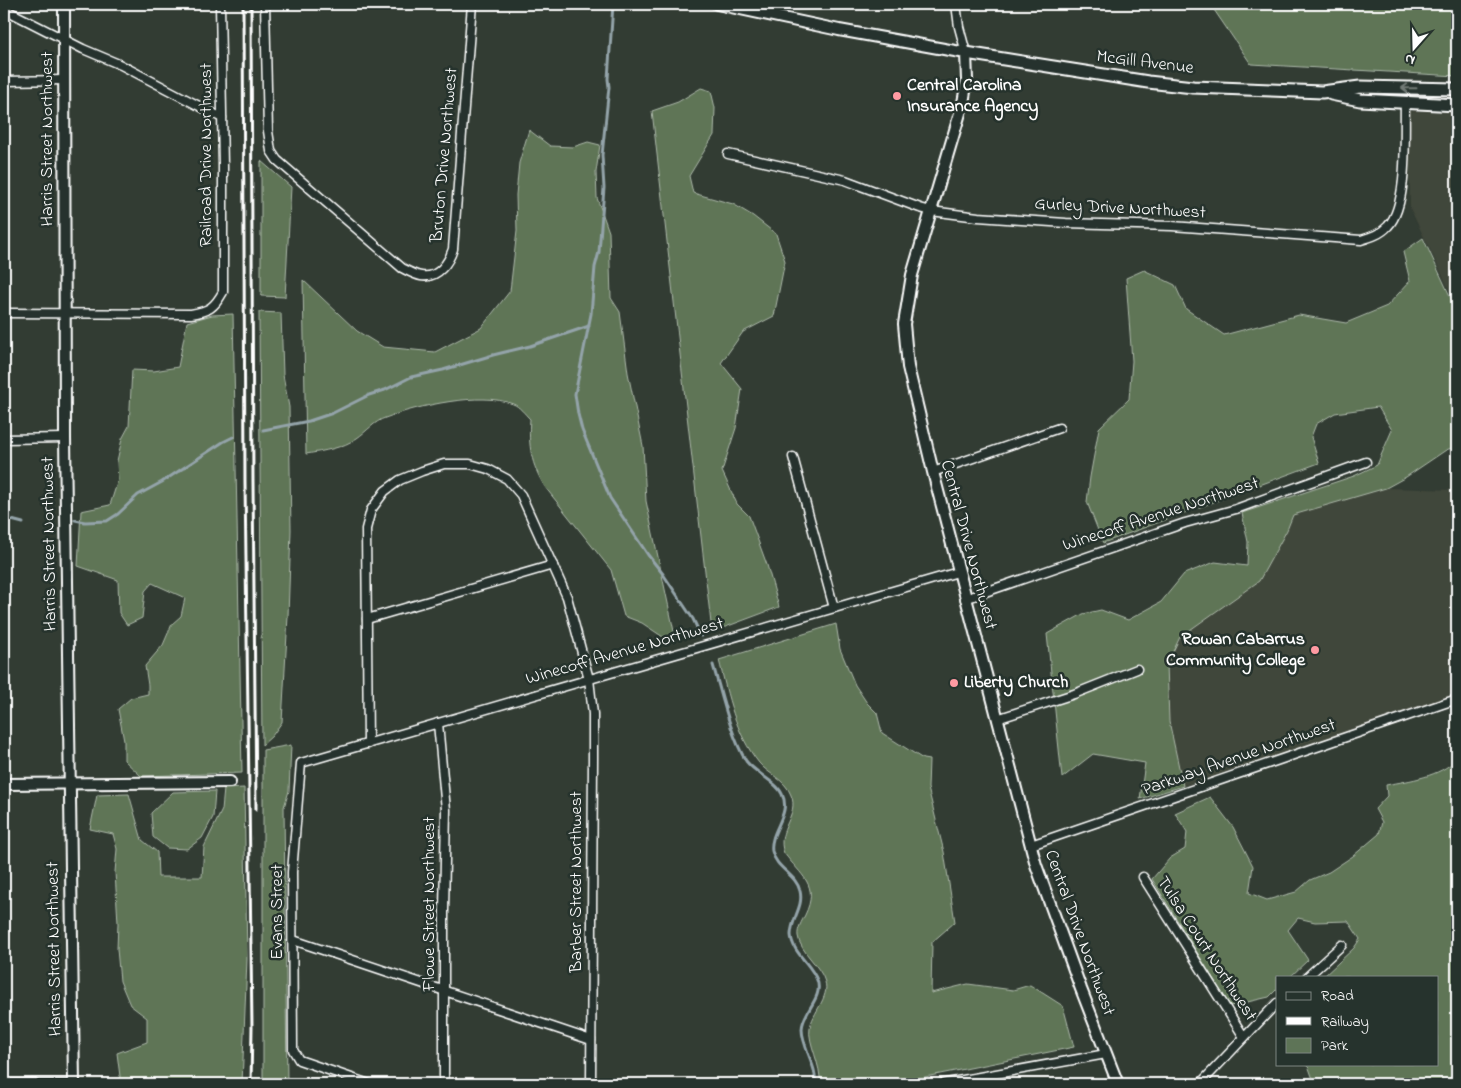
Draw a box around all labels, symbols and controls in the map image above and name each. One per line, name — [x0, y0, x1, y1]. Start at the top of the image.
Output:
north arrow — [1388, 22, 1438, 72]
street label: McGill Avenue — [1095, 44, 1196, 82]
text: N — [1402, 47, 1418, 70]
street label: Harris Street Northwest — [35, 52, 61, 226]
street label: Railroad Drive Northwest — [194, 63, 220, 247]
street label: Bruton Drive Northwest — [424, 66, 466, 245]
place label: Central Carolina Insurance Agency — [907, 73, 1038, 121]
one-way arrow — [1401, 84, 1417, 93]
marker: Central Carolina Insurance Agency — [891, 90, 903, 102]
street label: Gurley Drive Northwest — [1034, 192, 1206, 226]
street label: Harris Street Northwest — [35, 456, 65, 632]
street label: Central Drive Northwest — [933, 457, 1003, 633]
street label: Winecoff Avenue Northwest — [1060, 471, 1262, 559]
street label: Winecoff Avenue Northwest — [523, 611, 727, 693]
place label: Rowan Cabarrus Community College — [1166, 627, 1306, 675]
marker: Rowan Cabarrus Community College — [1309, 644, 1321, 656]
place label: Liberty Church — [964, 670, 1069, 697]
marker: Liberty Church — [948, 677, 960, 689]
street label: Parkway Avenue Northwest — [1138, 713, 1340, 803]
street label: Barber Street Northwest — [564, 791, 590, 974]
street label: Flowe Street Northwest — [417, 816, 443, 993]
street label: Central Drive Northwest — [1037, 847, 1121, 1019]
street label: Harris Street Northwest — [40, 861, 70, 1037]
street label: Evans Street — [265, 864, 291, 960]
street label: Tulsa Court Northwest — [1149, 871, 1263, 1027]
legend — [1276, 976, 1438, 1066]
text: Road — [1321, 985, 1354, 1007]
text: Railway — [1321, 1011, 1369, 1034]
text: Park — [1321, 1035, 1349, 1057]

